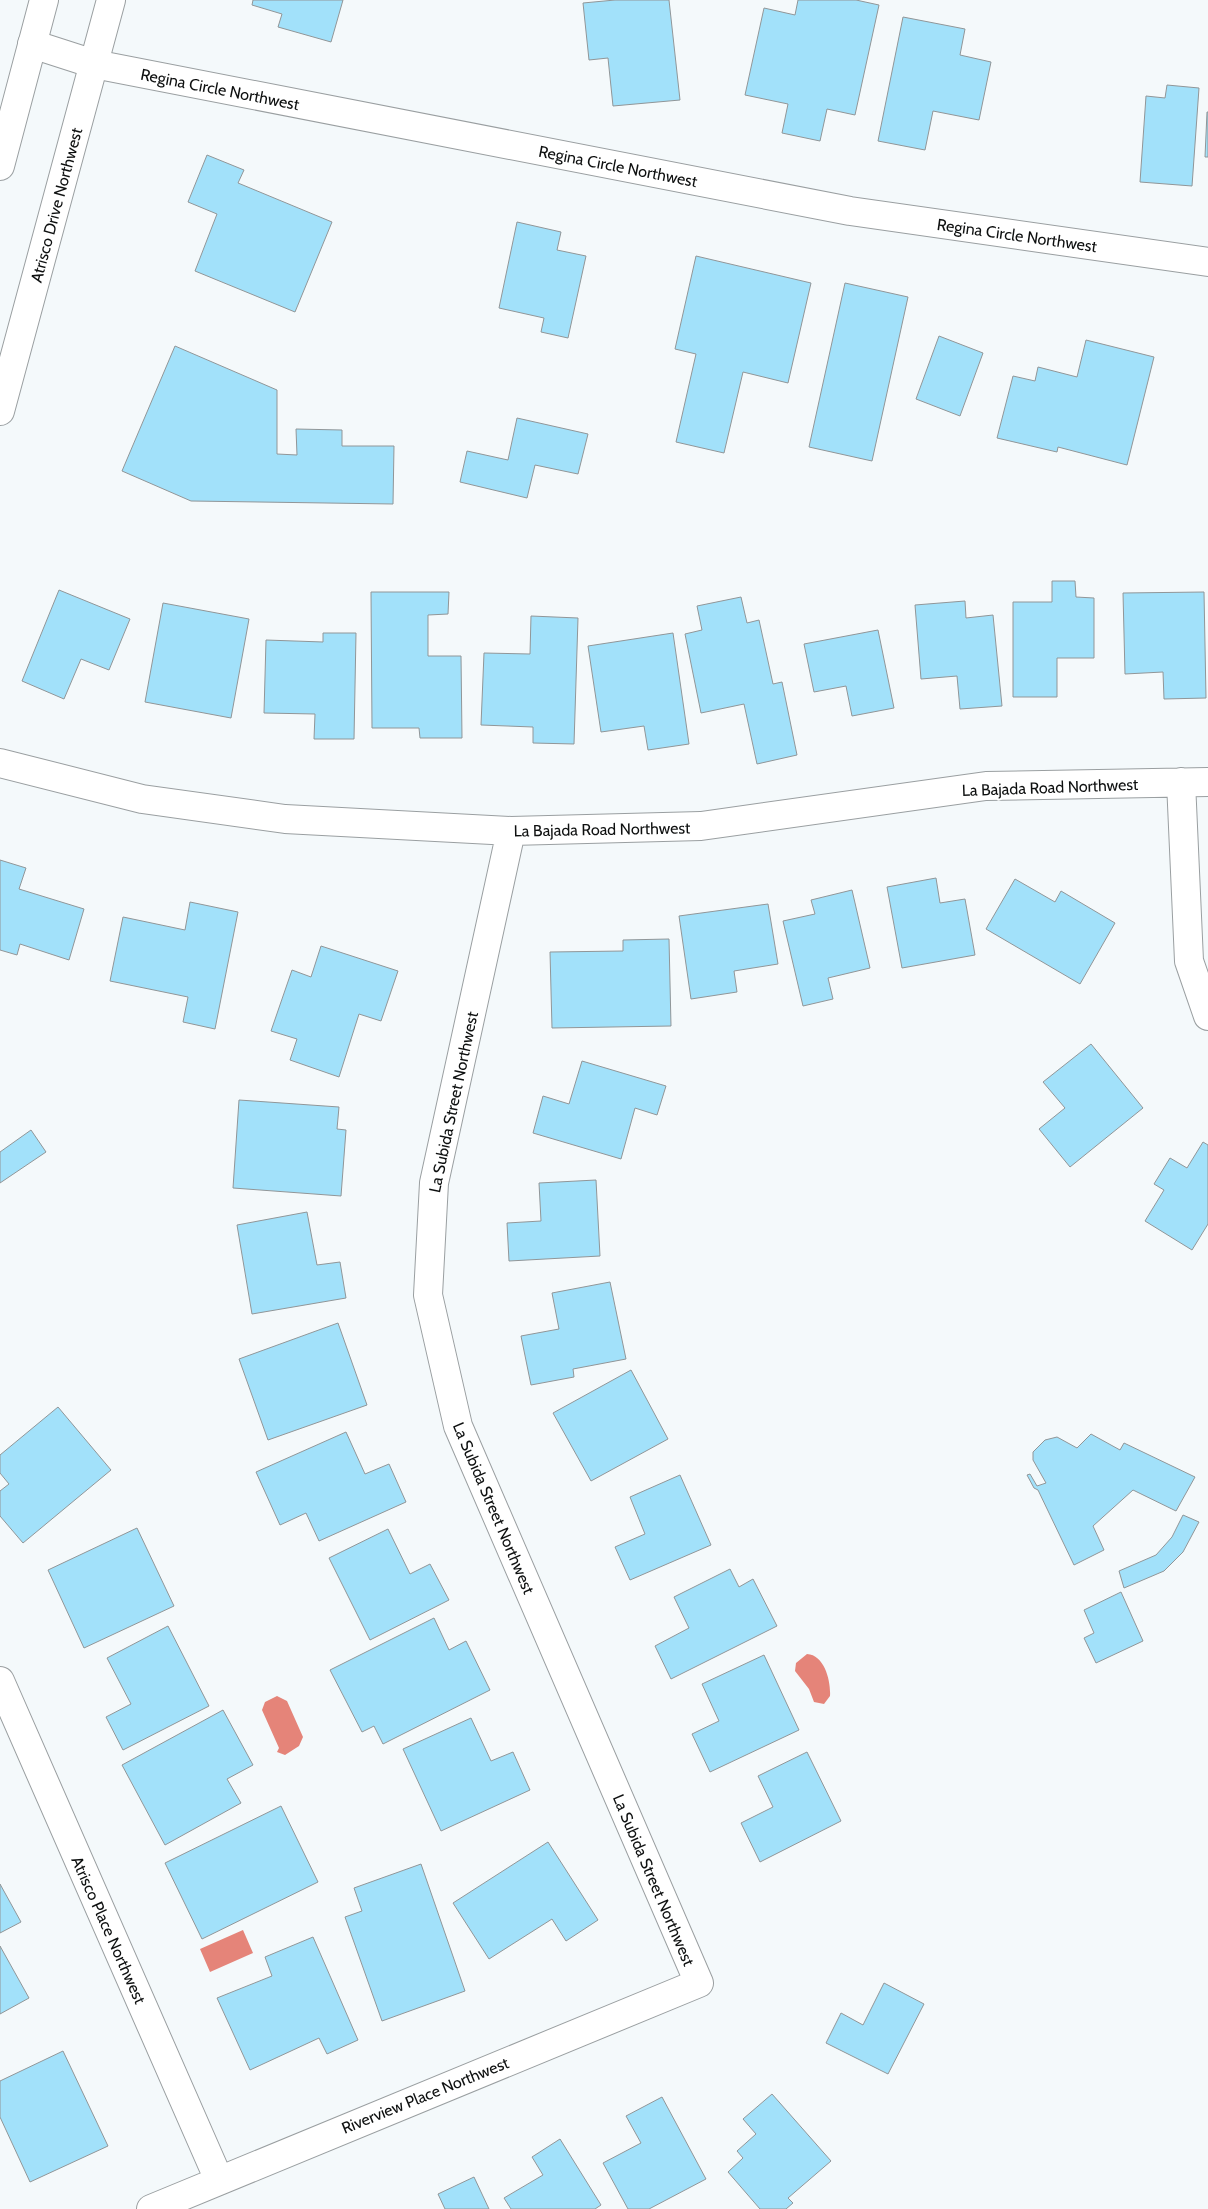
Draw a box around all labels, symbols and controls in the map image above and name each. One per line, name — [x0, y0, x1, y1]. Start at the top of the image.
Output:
street label: Regina Circle Northwest — [139, 65, 301, 114]
street label: Atrisco Drive Northwest — [27, 125, 86, 285]
street label: Regina Circle Northwest — [537, 142, 699, 191]
street label: Regina Circle Northwest — [936, 215, 1099, 256]
street label: La Bajada Road Northwest — [961, 775, 1139, 800]
street label: La Bajada Road Northwest — [514, 818, 691, 841]
street label: La Subida Street Northwest — [425, 1009, 482, 1194]
street label: La Subida Street Northwest — [449, 1420, 539, 1597]
street label: La Subida Street Northwest — [609, 1792, 699, 1969]
street label: Atrisco Place Northwest — [67, 1853, 150, 2007]
street label: Riverview Place Northwest — [339, 2053, 512, 2138]

